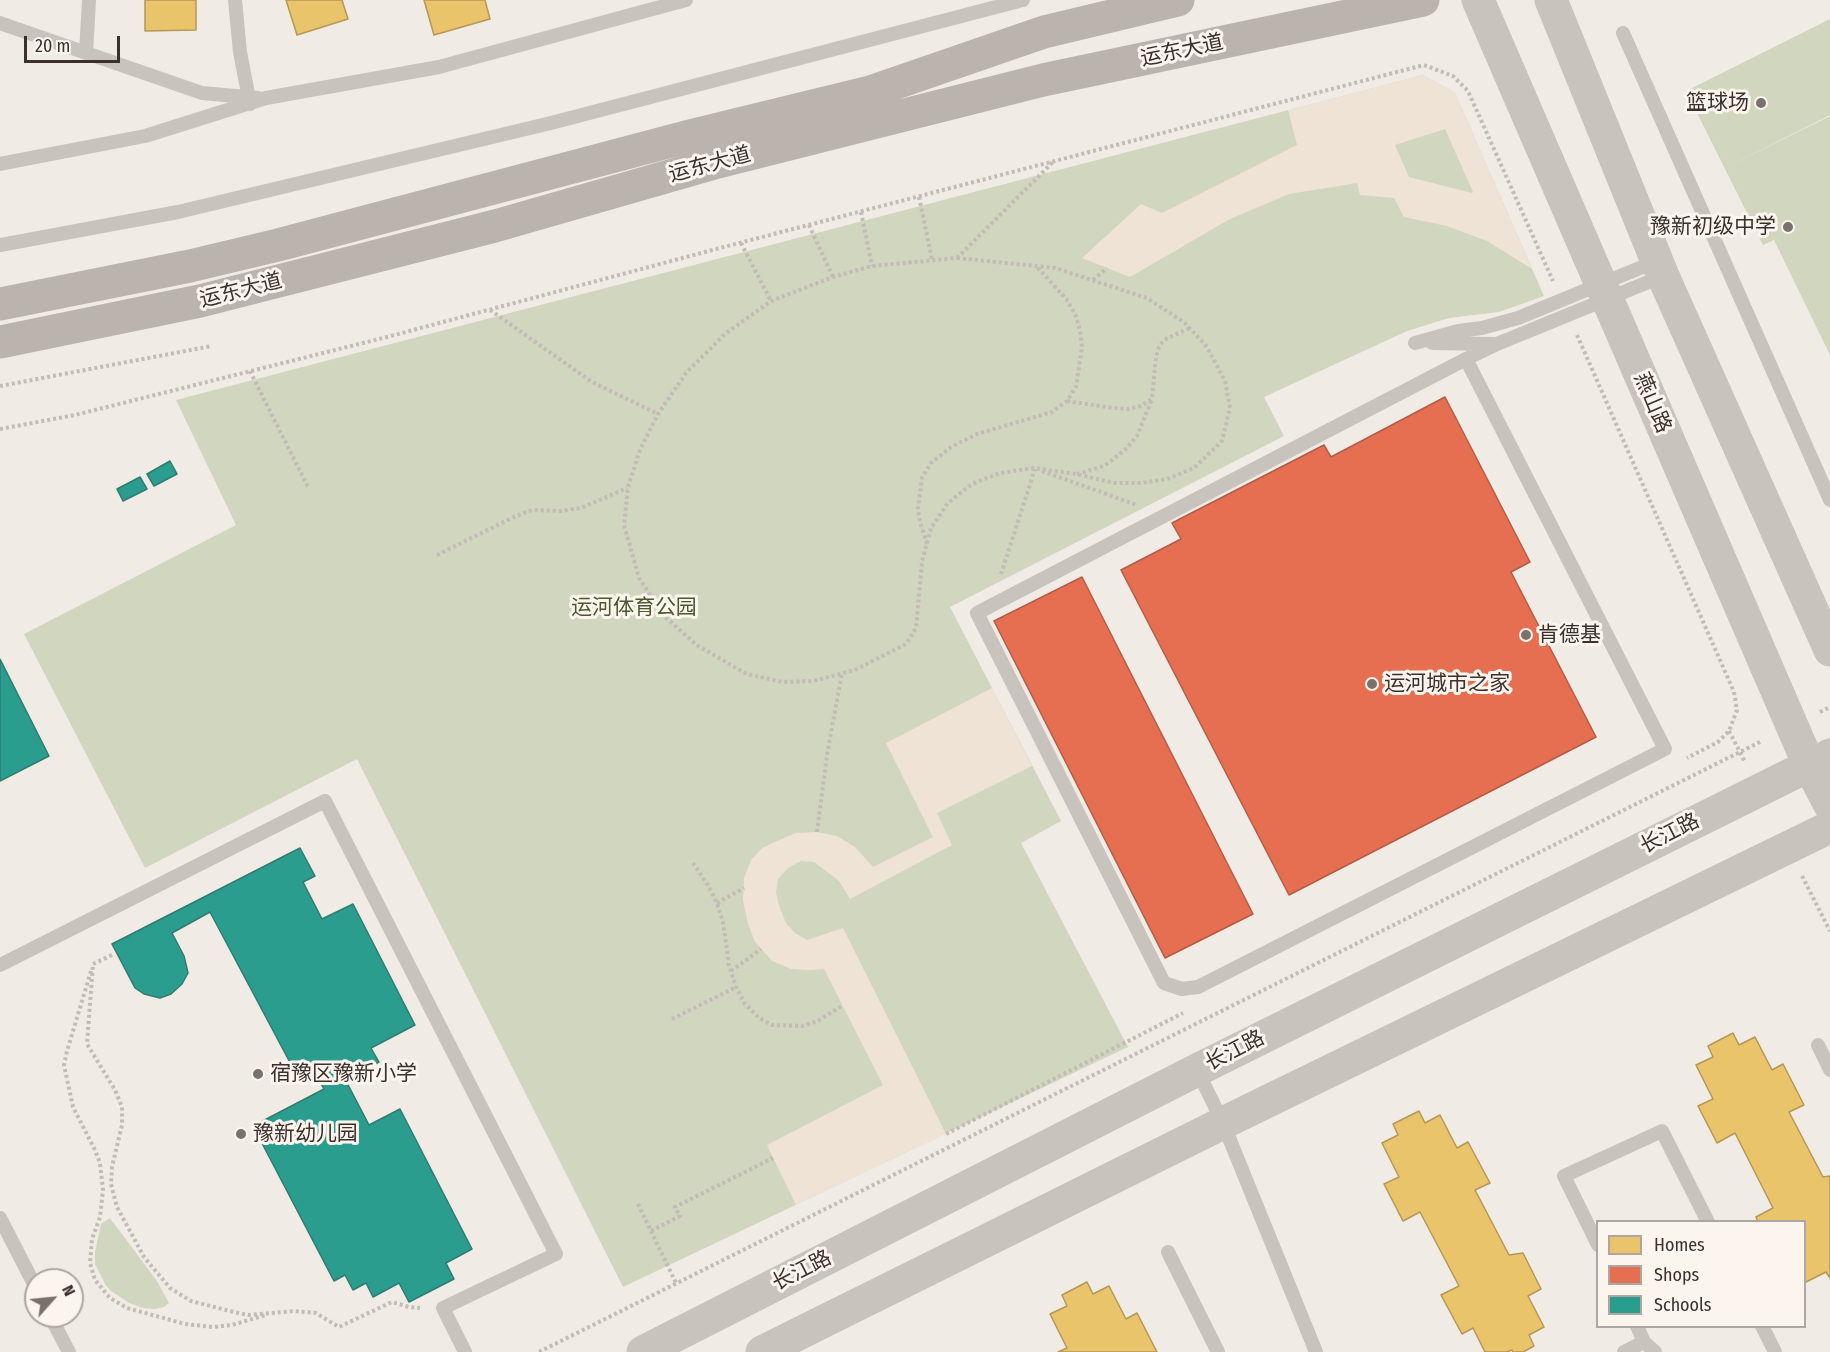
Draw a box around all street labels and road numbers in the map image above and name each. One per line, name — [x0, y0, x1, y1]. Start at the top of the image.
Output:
street label: 运东大道 — [1138, 30, 1226, 72]
street label: 运东大道 — [666, 142, 754, 188]
street label: 运东大道 — [197, 269, 285, 313]
street label: 燕山路 — [1628, 369, 1676, 437]
street label: 长江路 — [1636, 808, 1704, 860]
street label: 长江路 — [1201, 1025, 1269, 1077]
street label: 长江路 — [768, 1245, 836, 1297]

